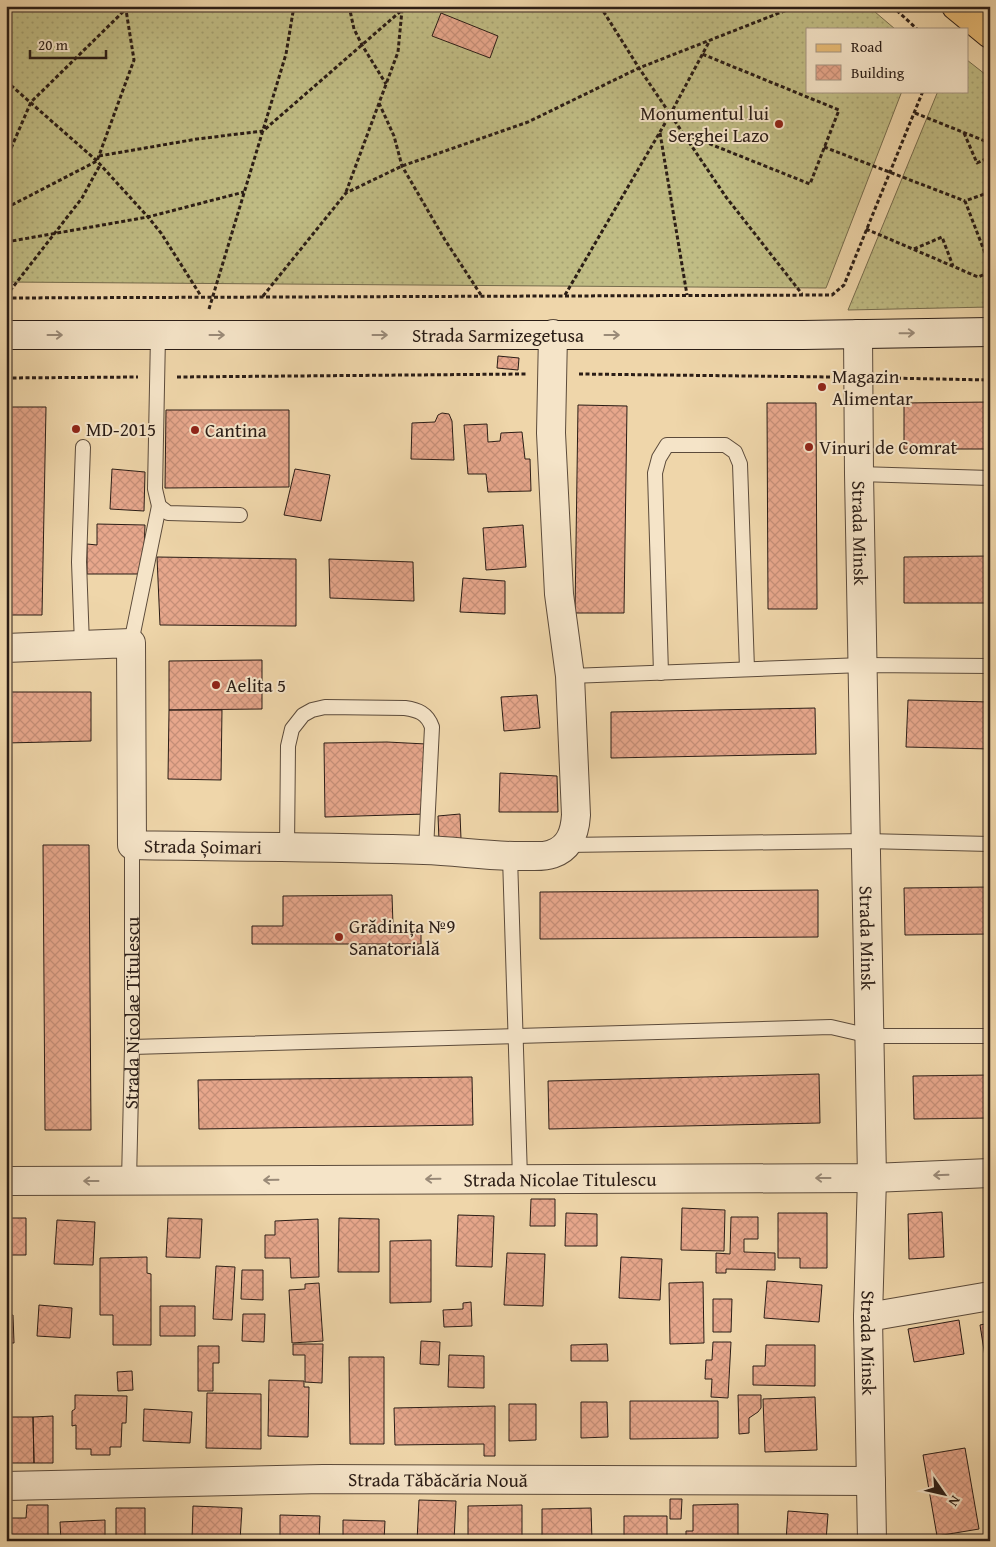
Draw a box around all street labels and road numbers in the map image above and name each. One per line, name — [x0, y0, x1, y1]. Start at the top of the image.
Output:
street label: Strada Sarmizegetusa — [412, 321, 584, 349]
street label: Strada Minsk — [845, 480, 875, 586]
street label: Strada Șoimari — [144, 831, 262, 861]
street label: Strada Minsk — [853, 885, 883, 991]
street label: Strada Nicolae Titulescu — [117, 916, 146, 1110]
street label: Strada Nicolae Titulescu — [464, 1165, 657, 1193]
street label: Strada Minsk — [854, 1290, 883, 1396]
street label: Strada Tăbăcăria Nouă — [348, 1465, 528, 1494]

